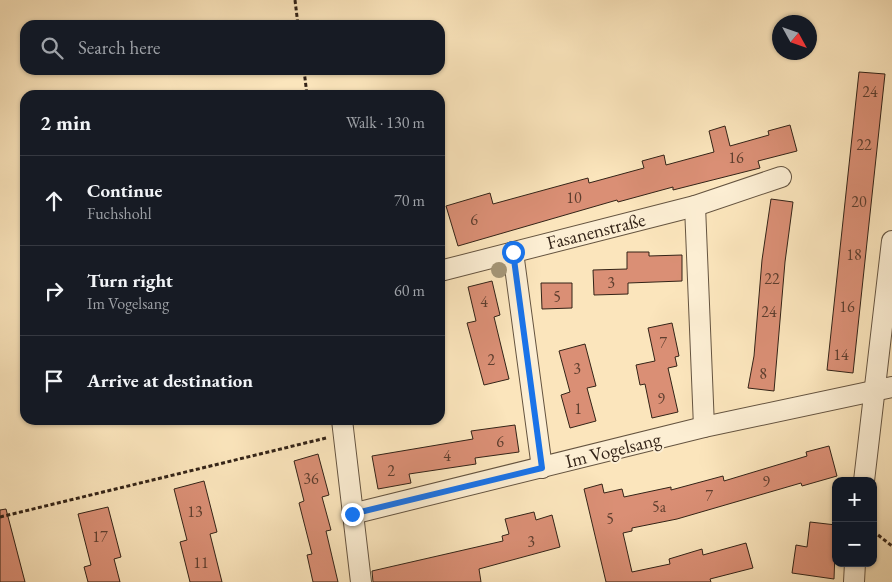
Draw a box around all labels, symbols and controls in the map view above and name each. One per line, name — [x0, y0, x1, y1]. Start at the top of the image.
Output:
north arrow — [772, 15, 817, 60]
search box — [20, 20, 445, 75]
icon: search — [38, 34, 66, 62]
text: Search here — [78, 35, 160, 60]
house number: 24 — [862, 81, 878, 102]
text: 2 min — [40, 109, 91, 136]
text: Walk · 130 m — [346, 112, 425, 133]
house number: 22 — [856, 134, 872, 155]
house number: 16 — [728, 147, 744, 168]
text: Continue — [87, 178, 162, 203]
icon: ahead — [40, 187, 68, 215]
house number: 10 — [566, 187, 582, 208]
text: 70 m — [394, 190, 425, 211]
house number: 20 — [851, 191, 867, 212]
text: Fuchshohl — [87, 203, 152, 224]
street label: Fasanenstraße — [544, 207, 648, 255]
house number: 6 — [470, 209, 478, 230]
route start — [502, 241, 525, 264]
house number: 18 — [846, 244, 862, 265]
text: Turn right — [87, 268, 173, 293]
house number: 22 — [764, 268, 780, 289]
house number: 3 — [607, 272, 615, 293]
icon: right — [40, 277, 68, 305]
text: 60 m — [394, 280, 425, 301]
house number: 5 — [553, 286, 561, 307]
house number: 4 — [480, 291, 488, 312]
text: Im Vogelsang — [87, 293, 169, 314]
house number: 16 — [839, 296, 855, 317]
house number: 24 — [761, 301, 777, 322]
house number: 7 — [659, 332, 667, 353]
house number: 14 — [833, 344, 849, 365]
house number: 2 — [487, 349, 495, 370]
house number: 3 — [573, 358, 581, 379]
house number: 8 — [759, 363, 767, 384]
icon: arrive — [40, 367, 68, 395]
text: Arrive at destination — [87, 368, 253, 393]
house number: 9 — [657, 388, 665, 409]
house number: 1 — [574, 398, 582, 419]
street label: Im Vogelsang — [563, 426, 664, 474]
house number: 6 — [496, 431, 504, 452]
house number: 4 — [443, 445, 451, 466]
house number: 2 — [387, 460, 395, 481]
house number: 36 — [303, 468, 319, 489]
house number: 9 — [762, 471, 770, 492]
map controls — [832, 477, 877, 567]
button: + — [832, 477, 877, 522]
house number: 7 — [705, 485, 713, 506]
house number: 5a — [652, 496, 667, 517]
house number: 13 — [187, 501, 203, 522]
route end — [341, 503, 364, 526]
house number: 5 — [606, 508, 614, 529]
button: − — [832, 522, 877, 567]
house number: 17 — [92, 526, 108, 547]
house number: 3 — [527, 531, 535, 552]
house number: 11 — [193, 552, 209, 573]

